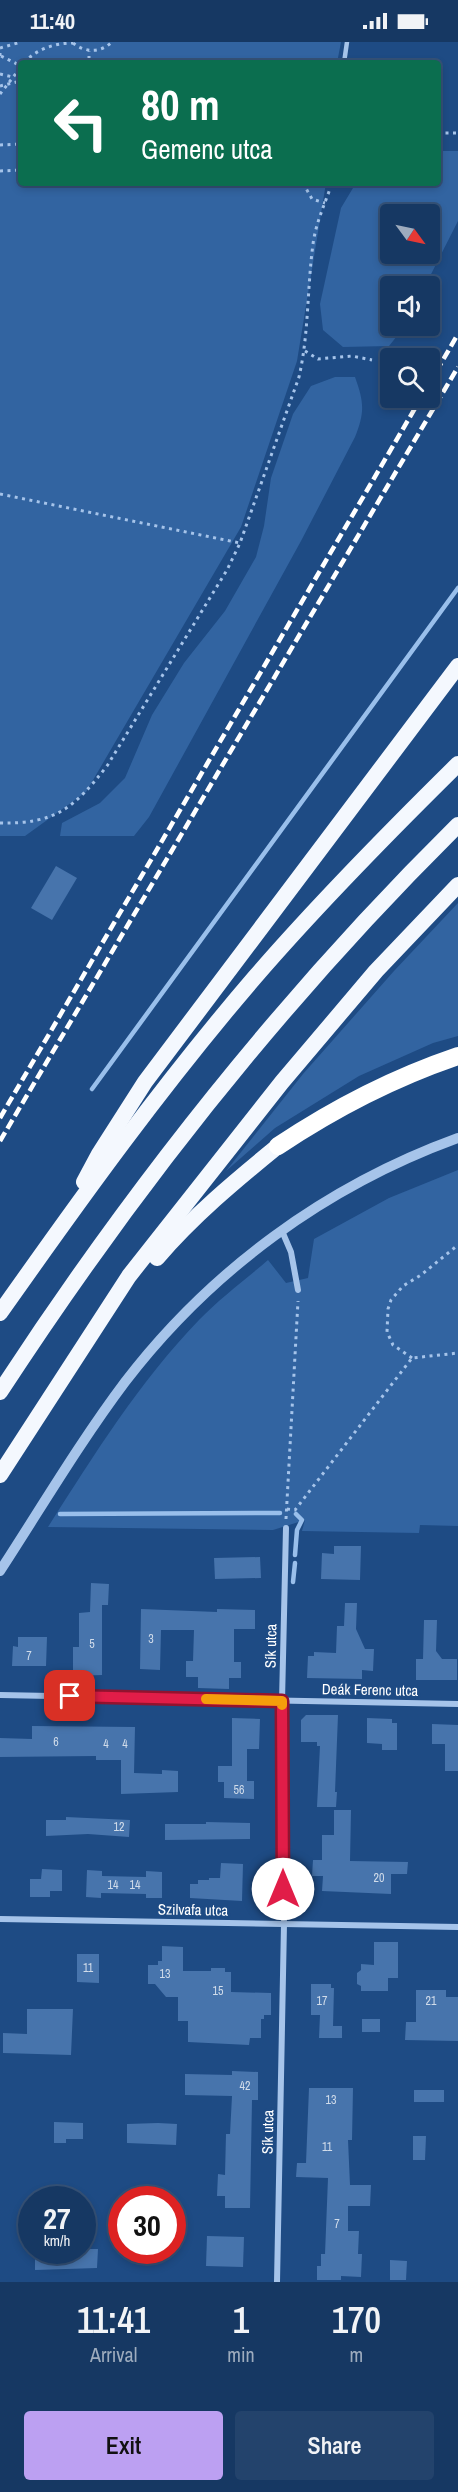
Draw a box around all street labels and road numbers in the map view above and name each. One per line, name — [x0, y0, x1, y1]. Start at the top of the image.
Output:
street label: Sík utca — [260, 1623, 281, 1668]
street label: Deák Ferenc utca — [322, 1678, 419, 1701]
street label: Szilvafa utca — [158, 1898, 229, 1921]
street label: Sík utca — [257, 2109, 278, 2154]

